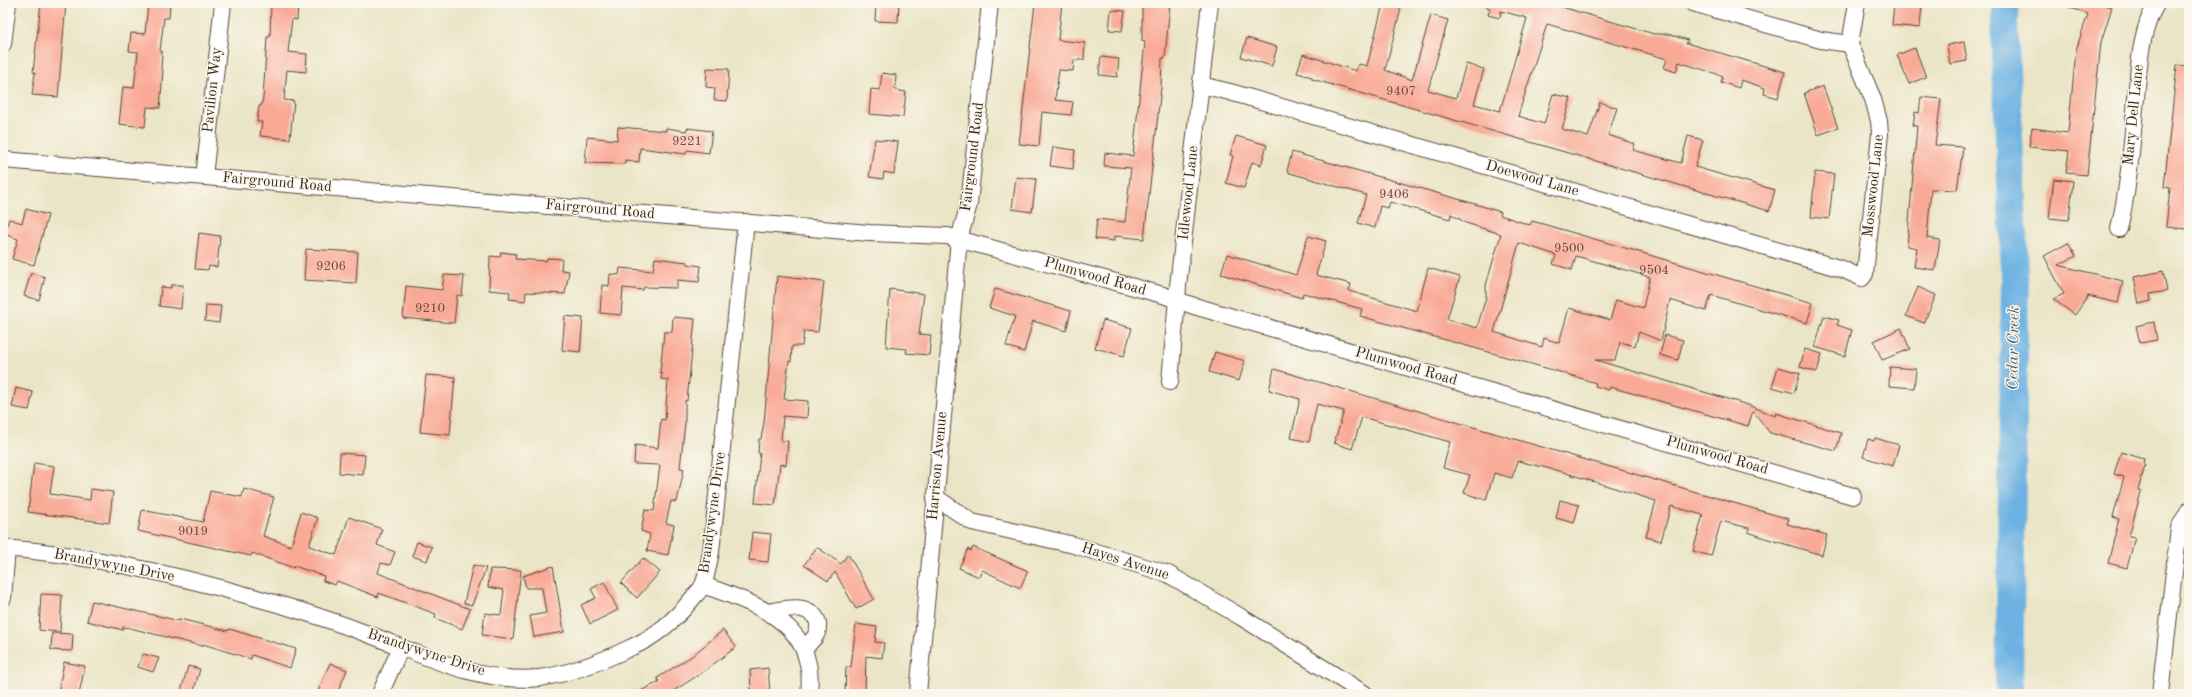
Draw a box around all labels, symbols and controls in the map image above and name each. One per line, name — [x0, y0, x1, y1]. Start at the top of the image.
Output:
street label: Pavilion Way — [201, 46, 225, 134]
street label: Mary Dell Lane — [2121, 64, 2147, 166]
house number: 9407 — [1386, 85, 1416, 98]
street label: Fairground Road — [959, 101, 987, 213]
street label: Mosswood Lane — [1861, 134, 1887, 238]
house number: 9221 — [672, 135, 702, 148]
street label: Idlewood Lane — [1177, 145, 1201, 241]
street label: Doewood Lane — [1484, 159, 1580, 200]
street label: Fairground Road — [222, 171, 333, 195]
house number: 9406 — [1379, 188, 1409, 201]
street label: Fairground Road — [545, 198, 656, 222]
house number: 9500 — [1554, 242, 1584, 255]
street label: Plumwood Road — [1042, 255, 1148, 299]
house number: 9206 — [316, 260, 346, 273]
house number: 9504 — [1639, 264, 1669, 277]
house number: 9210 — [415, 302, 445, 315]
water label: Cedar Creek — [2005, 306, 2023, 390]
street label: Plumwood Road — [1353, 345, 1459, 389]
street label: Harrison Avenue — [926, 411, 950, 521]
street label: Plumwood Road — [1664, 434, 1770, 478]
street label: Brandywyne Drive — [697, 451, 729, 575]
house number: 9019 — [178, 525, 208, 538]
street label: Hayes Avenue — [1079, 541, 1171, 583]
street label: Brandywyne Drive — [52, 547, 176, 585]
street label: Brandywyne Drive — [365, 627, 487, 679]

